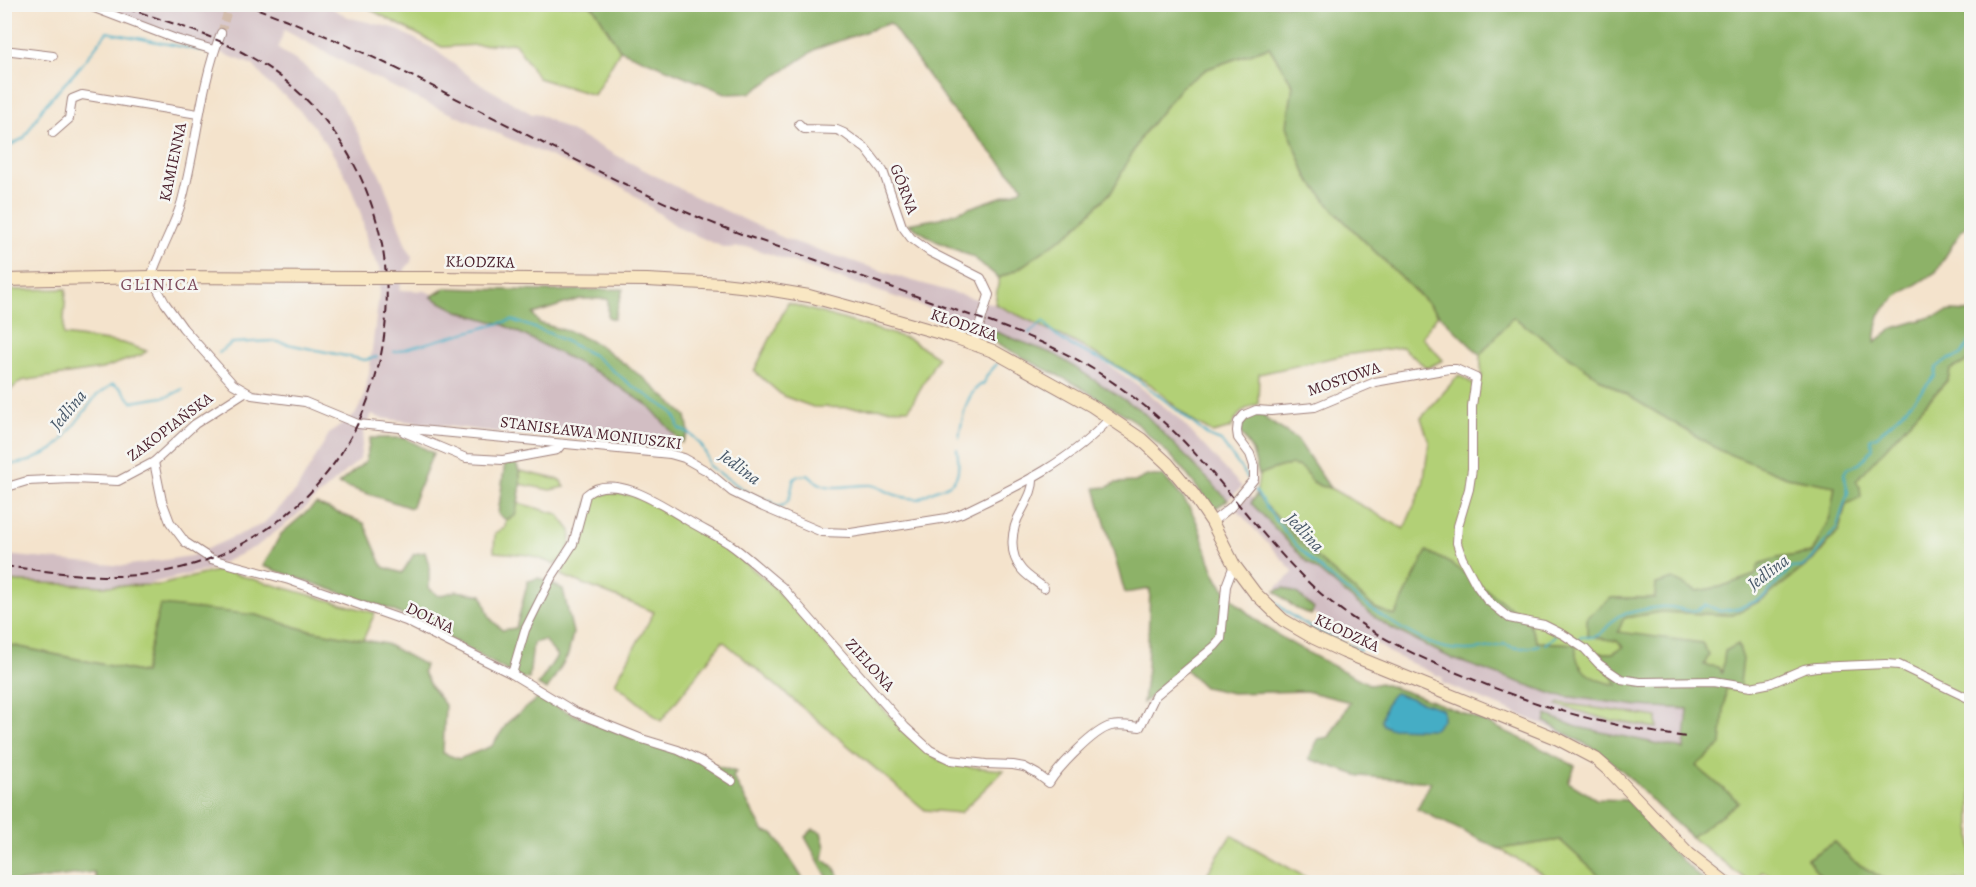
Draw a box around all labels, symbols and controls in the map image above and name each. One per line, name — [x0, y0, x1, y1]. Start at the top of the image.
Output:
street label: KAMIENNA — [154, 120, 192, 203]
street label: GÓRNA — [884, 161, 924, 218]
street label: KŁODZKA — [445, 250, 516, 274]
district label: GLINICA — [121, 272, 200, 296]
street label: KŁODZKA — [928, 303, 1001, 347]
street label: MOSTOWA — [1305, 356, 1384, 402]
water label: Jedlina — [43, 385, 92, 436]
street label: ZAKOPIAŃSKA — [123, 387, 218, 467]
street label: STANISŁAWA MONIUSZKI — [499, 411, 683, 455]
water label: Jedlina — [714, 443, 766, 490]
water label: Jedlina — [1280, 506, 1330, 557]
water label: Jedlina — [1742, 549, 1794, 596]
street label: DOLNA — [402, 597, 458, 639]
street label: KŁODZKA — [1311, 608, 1384, 658]
street label: ZIELONA — [840, 634, 900, 697]

